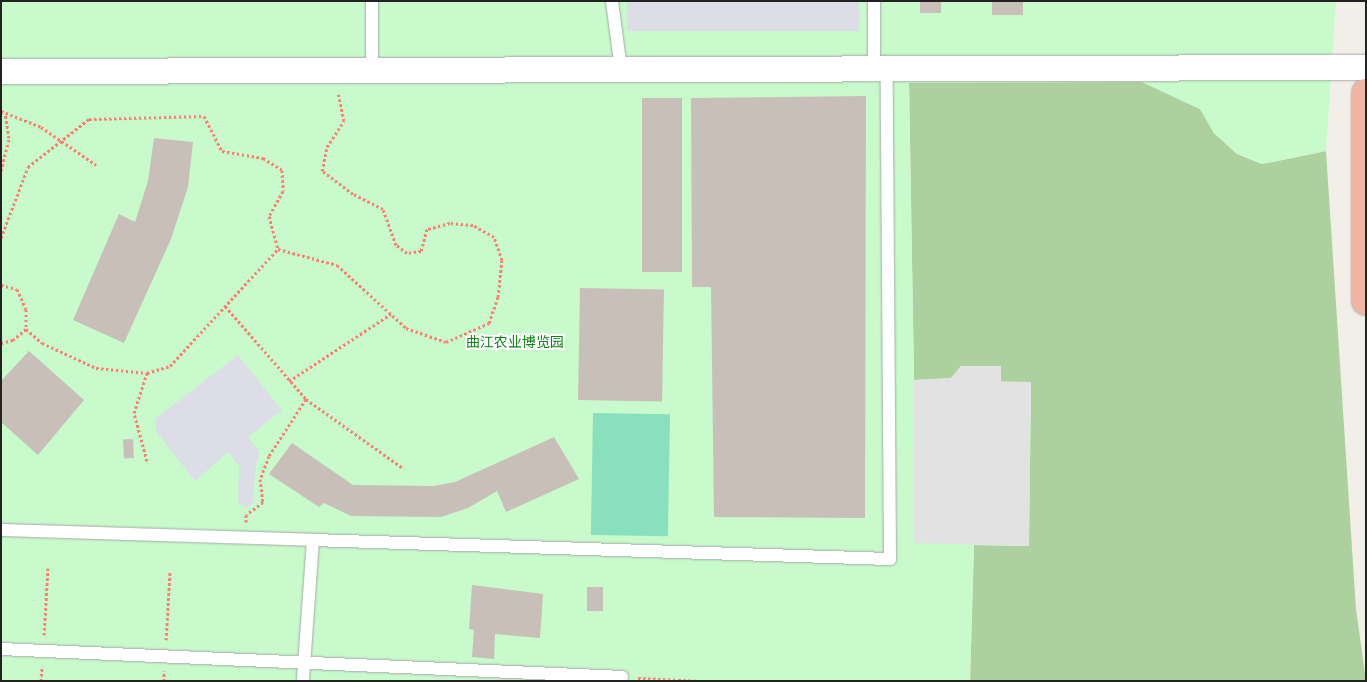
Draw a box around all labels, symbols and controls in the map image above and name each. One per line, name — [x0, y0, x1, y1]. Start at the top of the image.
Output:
park label: 曲江农业博览园 — [466, 334, 564, 350]

